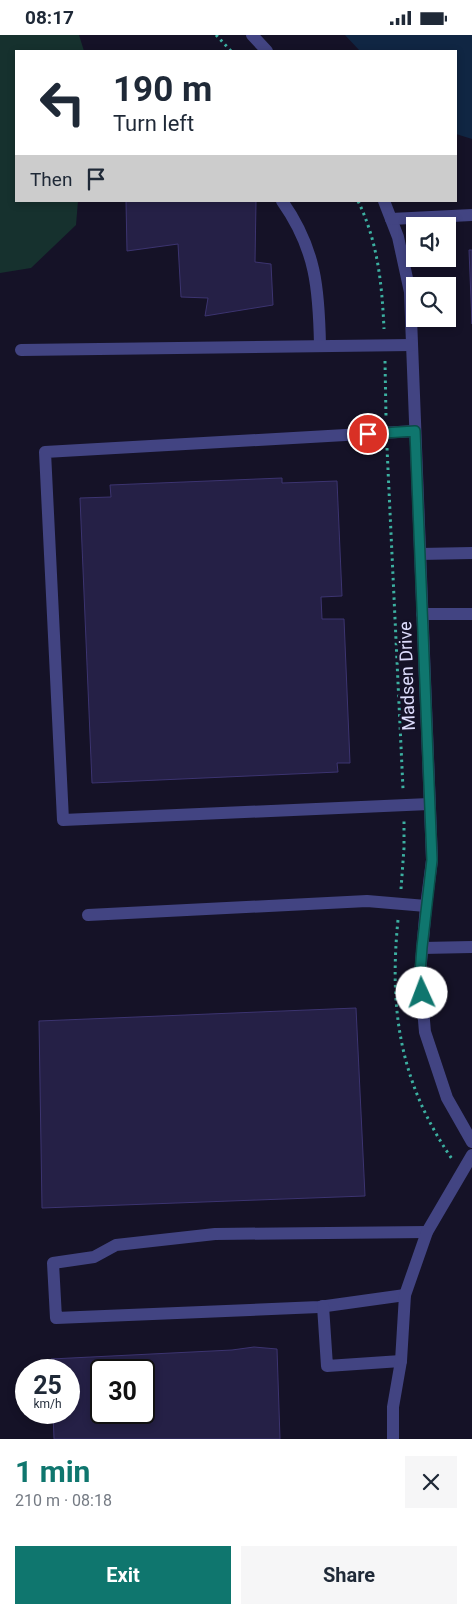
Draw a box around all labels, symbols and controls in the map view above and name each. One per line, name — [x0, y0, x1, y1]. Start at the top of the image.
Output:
text: 08:17 — [25, 6, 74, 29]
text: 190 m — [113, 69, 212, 110]
icon: left — [30, 70, 95, 135]
text: Turn left — [113, 111, 194, 136]
icon: arrive — [82, 165, 110, 193]
text: Then — [30, 168, 72, 191]
map controls — [406, 217, 456, 327]
button: sound — [406, 217, 456, 267]
button: search — [406, 277, 456, 327]
pin — [347, 413, 389, 455]
icon: arrive — [354, 420, 382, 448]
street label: Madsen Drive — [394, 621, 419, 731]
position arrow — [395, 966, 447, 1018]
speed limit sign: 30 — [90, 1359, 155, 1424]
text: 25 — [33, 1371, 62, 1400]
text: km/h — [33, 1397, 62, 1411]
text: 1 min — [15, 1454, 90, 1489]
button: close — [405, 1456, 457, 1508]
text: 210 m · 08:18 — [15, 1491, 112, 1510]
button: Exit — [15, 1546, 231, 1604]
button: Share — [241, 1546, 457, 1604]

